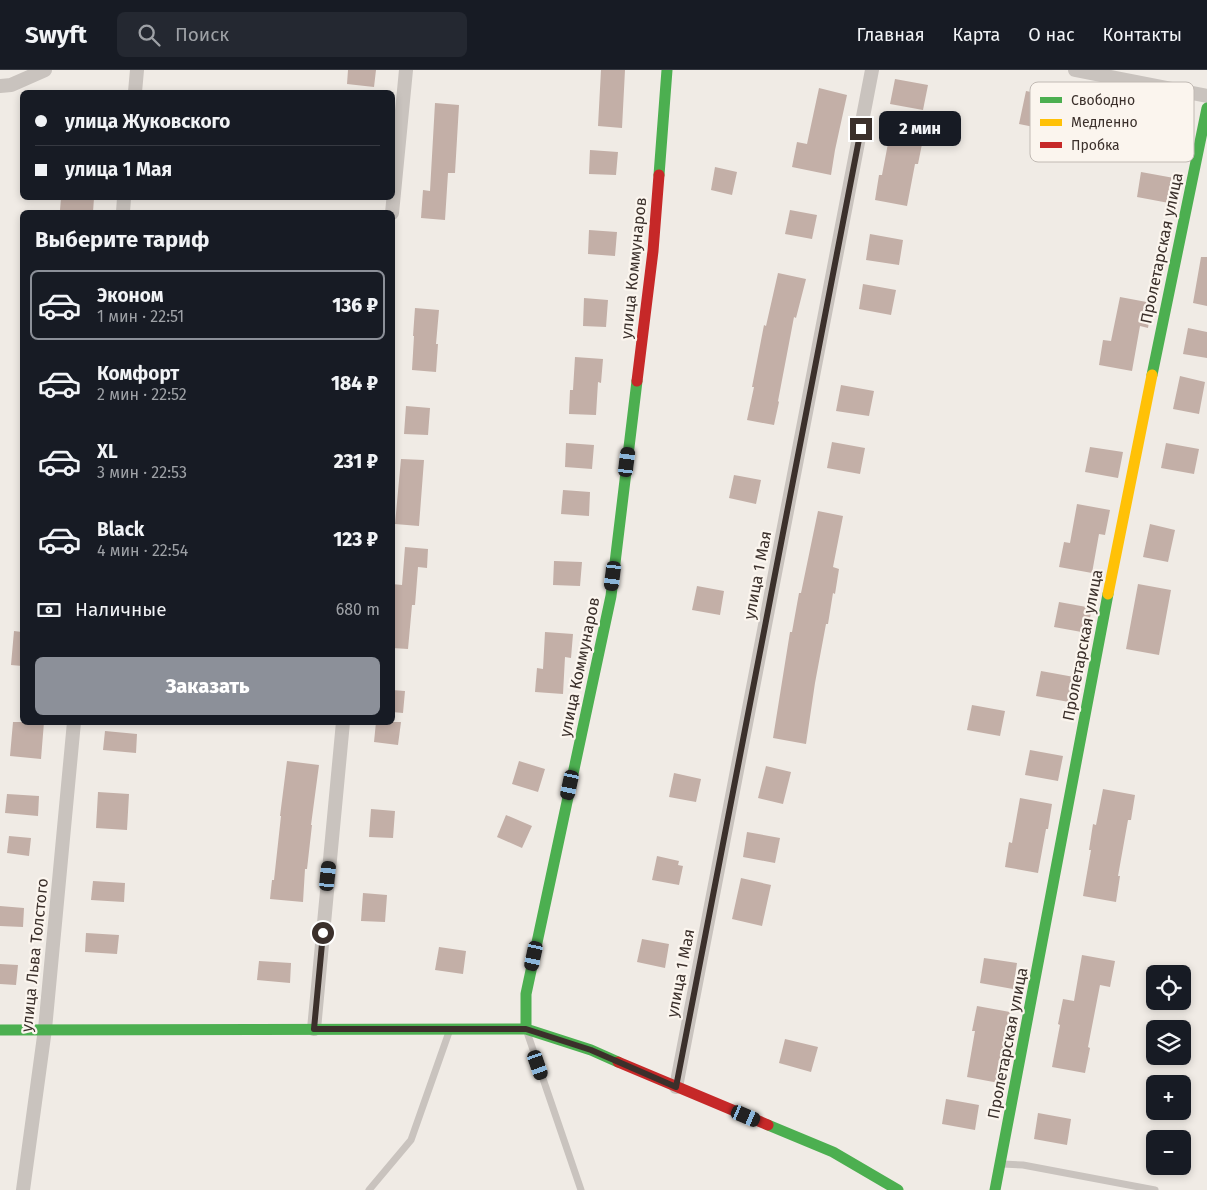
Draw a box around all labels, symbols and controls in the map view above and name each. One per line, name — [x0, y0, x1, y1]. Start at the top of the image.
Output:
search box — [117, 12, 467, 57]
text: Swyft — [25, 21, 87, 49]
icon: search — [135, 21, 163, 49]
text: Поиск — [175, 23, 229, 46]
text: Главная — [857, 24, 925, 46]
text: Карта — [953, 24, 1000, 46]
text: О нас — [1028, 24, 1075, 46]
text: Контакты — [1103, 24, 1182, 46]
legend — [1030, 82, 1194, 162]
text: Свободно — [1071, 92, 1135, 109]
text: улица Жуковского — [65, 110, 230, 133]
callout: 2 мин — [878, 112, 961, 146]
text: Медленно — [1071, 114, 1138, 131]
route end — [850, 118, 872, 140]
text: 2 мин — [899, 119, 941, 138]
text: Пробка — [1071, 137, 1120, 154]
text: улица 1 Мая — [65, 158, 172, 181]
street label: Пролетарская улица — [1136, 171, 1187, 325]
street label: улица Коммунаров — [617, 196, 650, 340]
text: Выберите тариф — [35, 226, 210, 253]
icon: car — [37, 283, 82, 328]
text: Эконом — [97, 284, 164, 307]
text: 136 ₽ — [332, 294, 378, 317]
text: 1 мин · 22:51 — [97, 307, 184, 326]
icon: car — [37, 361, 82, 406]
text: Комфорт — [97, 362, 179, 385]
text: 184 ₽ — [331, 372, 378, 395]
text: 2 мин · 22:52 — [97, 385, 187, 404]
icon: car — [37, 439, 82, 484]
text: XL — [97, 440, 118, 463]
car — [617, 446, 636, 478]
text: 231 ₽ — [334, 450, 378, 473]
text: 3 мин · 22:53 — [97, 463, 187, 482]
icon: car — [37, 517, 82, 562]
text: Black — [97, 518, 144, 541]
text: 123 ₽ — [333, 528, 378, 551]
street label: улица 1 Мая — [740, 529, 775, 621]
text: 4 мин · 22:54 — [97, 541, 188, 560]
car — [603, 560, 622, 592]
street label: Пролетарская улица — [1058, 568, 1106, 722]
street label: улица Коммунаров — [555, 595, 604, 739]
icon: cash — [35, 596, 63, 624]
text: Наличные — [75, 598, 167, 621]
text: 680 m — [336, 600, 380, 619]
button: Заказать — [35, 657, 380, 715]
car — [559, 769, 580, 801]
car — [318, 860, 337, 892]
street label: улица Льва Толстого — [17, 877, 52, 1033]
route start — [312, 922, 334, 944]
street label: улица 1 Мая — [663, 927, 698, 1019]
car — [523, 940, 544, 972]
map controls — [1146, 965, 1191, 1175]
button: locate — [1146, 965, 1191, 1010]
street label: Пролетарская улица — [983, 966, 1031, 1120]
button: layers — [1146, 1020, 1191, 1065]
car — [526, 1048, 549, 1082]
button: + — [1146, 1075, 1191, 1120]
car — [729, 1103, 762, 1129]
button: − — [1146, 1130, 1191, 1175]

